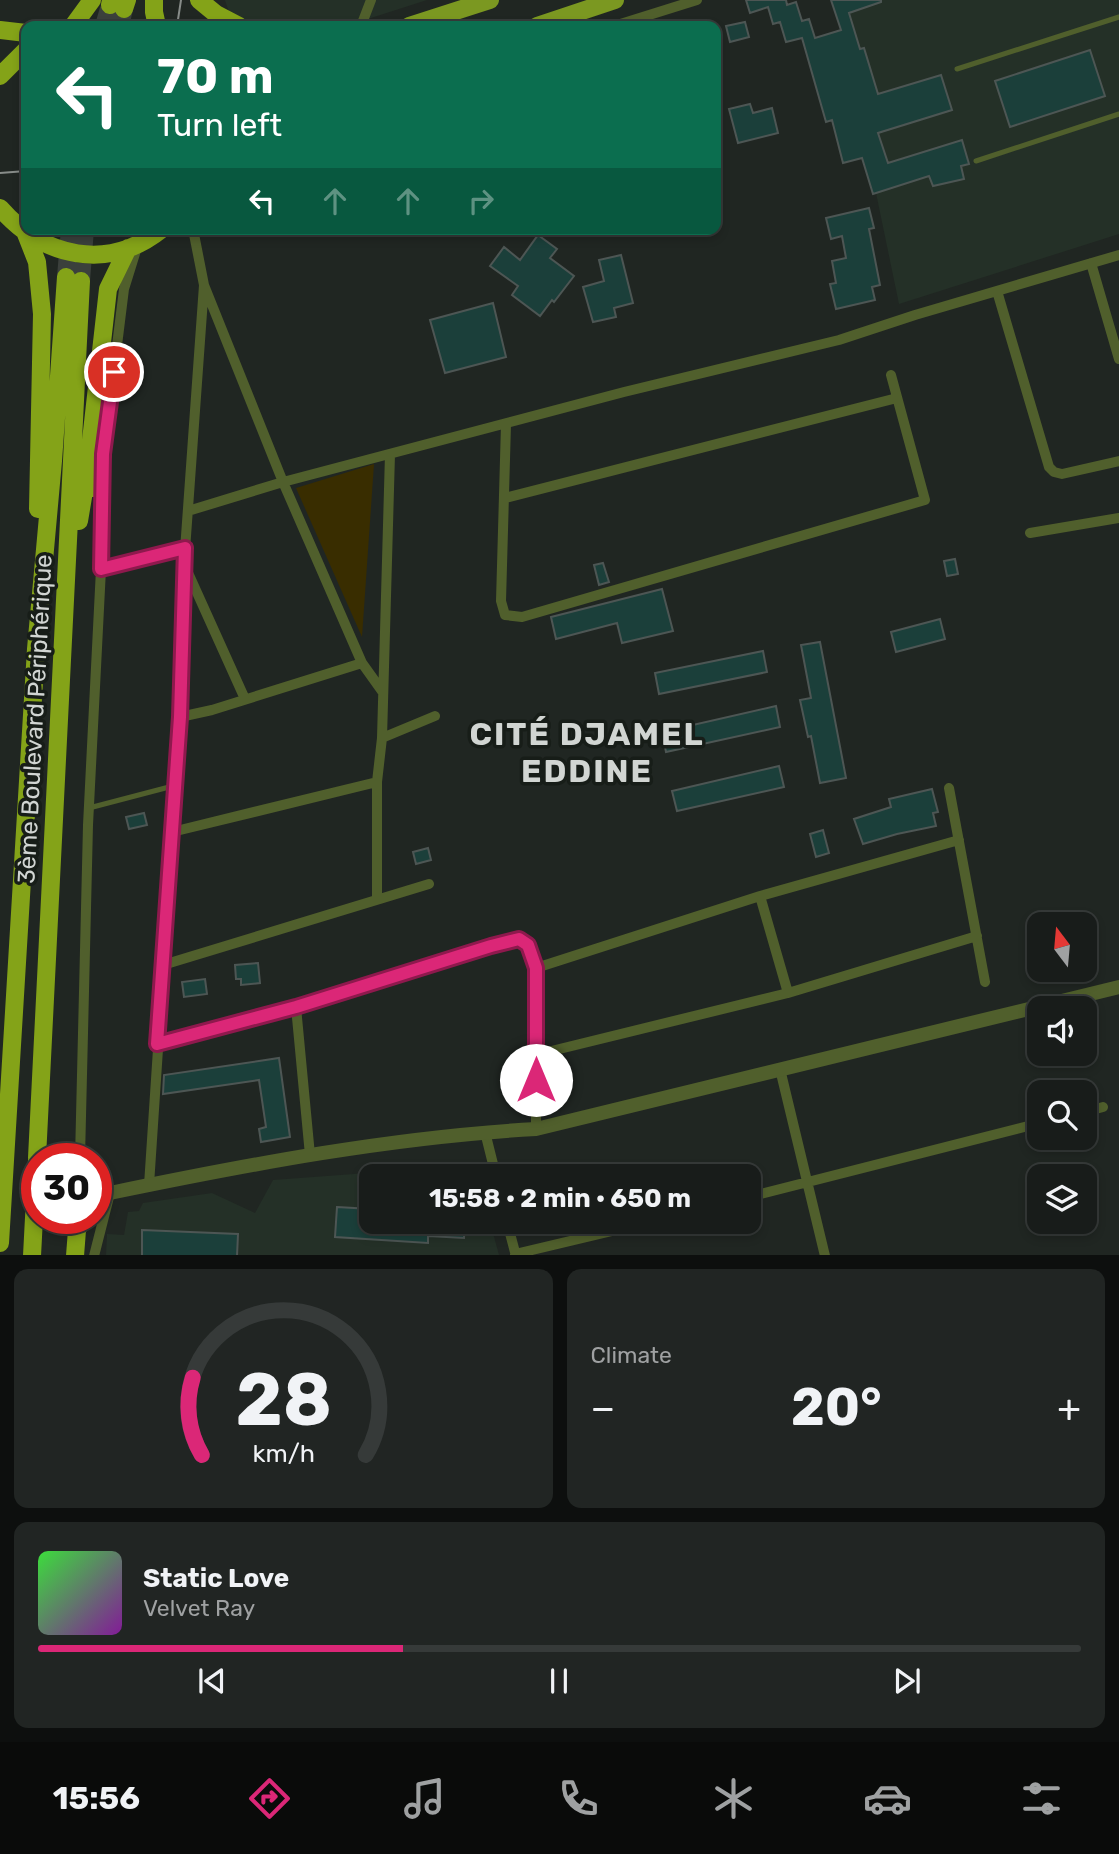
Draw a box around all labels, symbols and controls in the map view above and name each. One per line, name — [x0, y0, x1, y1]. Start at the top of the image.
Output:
text: 70 m — [157, 47, 274, 105]
icon: left — [42, 49, 133, 140]
text: Turn left — [157, 106, 282, 144]
icon: left — [243, 182, 281, 220]
icon: ahead — [316, 182, 354, 220]
icon: ahead — [389, 182, 427, 220]
icon: right — [462, 182, 500, 220]
pin — [84, 342, 144, 402]
icon: arrive — [95, 353, 133, 391]
street label: 3ème Boulevard Périphérique — [12, 554, 58, 884]
district label: CITÉ DJAMEL EDDINE — [469, 715, 705, 790]
north arrow — [1027, 912, 1097, 982]
map controls — [1027, 912, 1097, 1234]
button: sound — [1027, 996, 1097, 1066]
position arrow — [499, 1043, 573, 1117]
button: search — [1027, 1080, 1097, 1150]
speed limit sign: 30 — [21, 1143, 112, 1234]
button: layers — [1027, 1164, 1097, 1234]
text: 15:58 · 2 min · 650 m — [429, 1183, 691, 1214]
text: Climate — [591, 1341, 672, 1369]
text: 28 — [235, 1357, 332, 1443]
text: 20° — [791, 1376, 882, 1438]
text: − — [591, 1385, 615, 1431]
text: + — [1057, 1385, 1081, 1431]
text: km/h — [252, 1438, 314, 1467]
text: Static Love — [143, 1563, 289, 1594]
text: Velvet Ray — [143, 1594, 255, 1622]
icon: previous — [193, 1662, 231, 1700]
icon: pause — [540, 1662, 578, 1700]
icon: next — [888, 1662, 926, 1700]
icon: directions — [245, 1774, 294, 1823]
icon: music — [400, 1774, 449, 1823]
icon: phone — [554, 1774, 603, 1823]
icon: climate — [709, 1774, 758, 1823]
icon: car — [863, 1774, 912, 1823]
icon: filters — [1017, 1774, 1066, 1823]
text: 15:56 — [53, 1779, 140, 1817]

